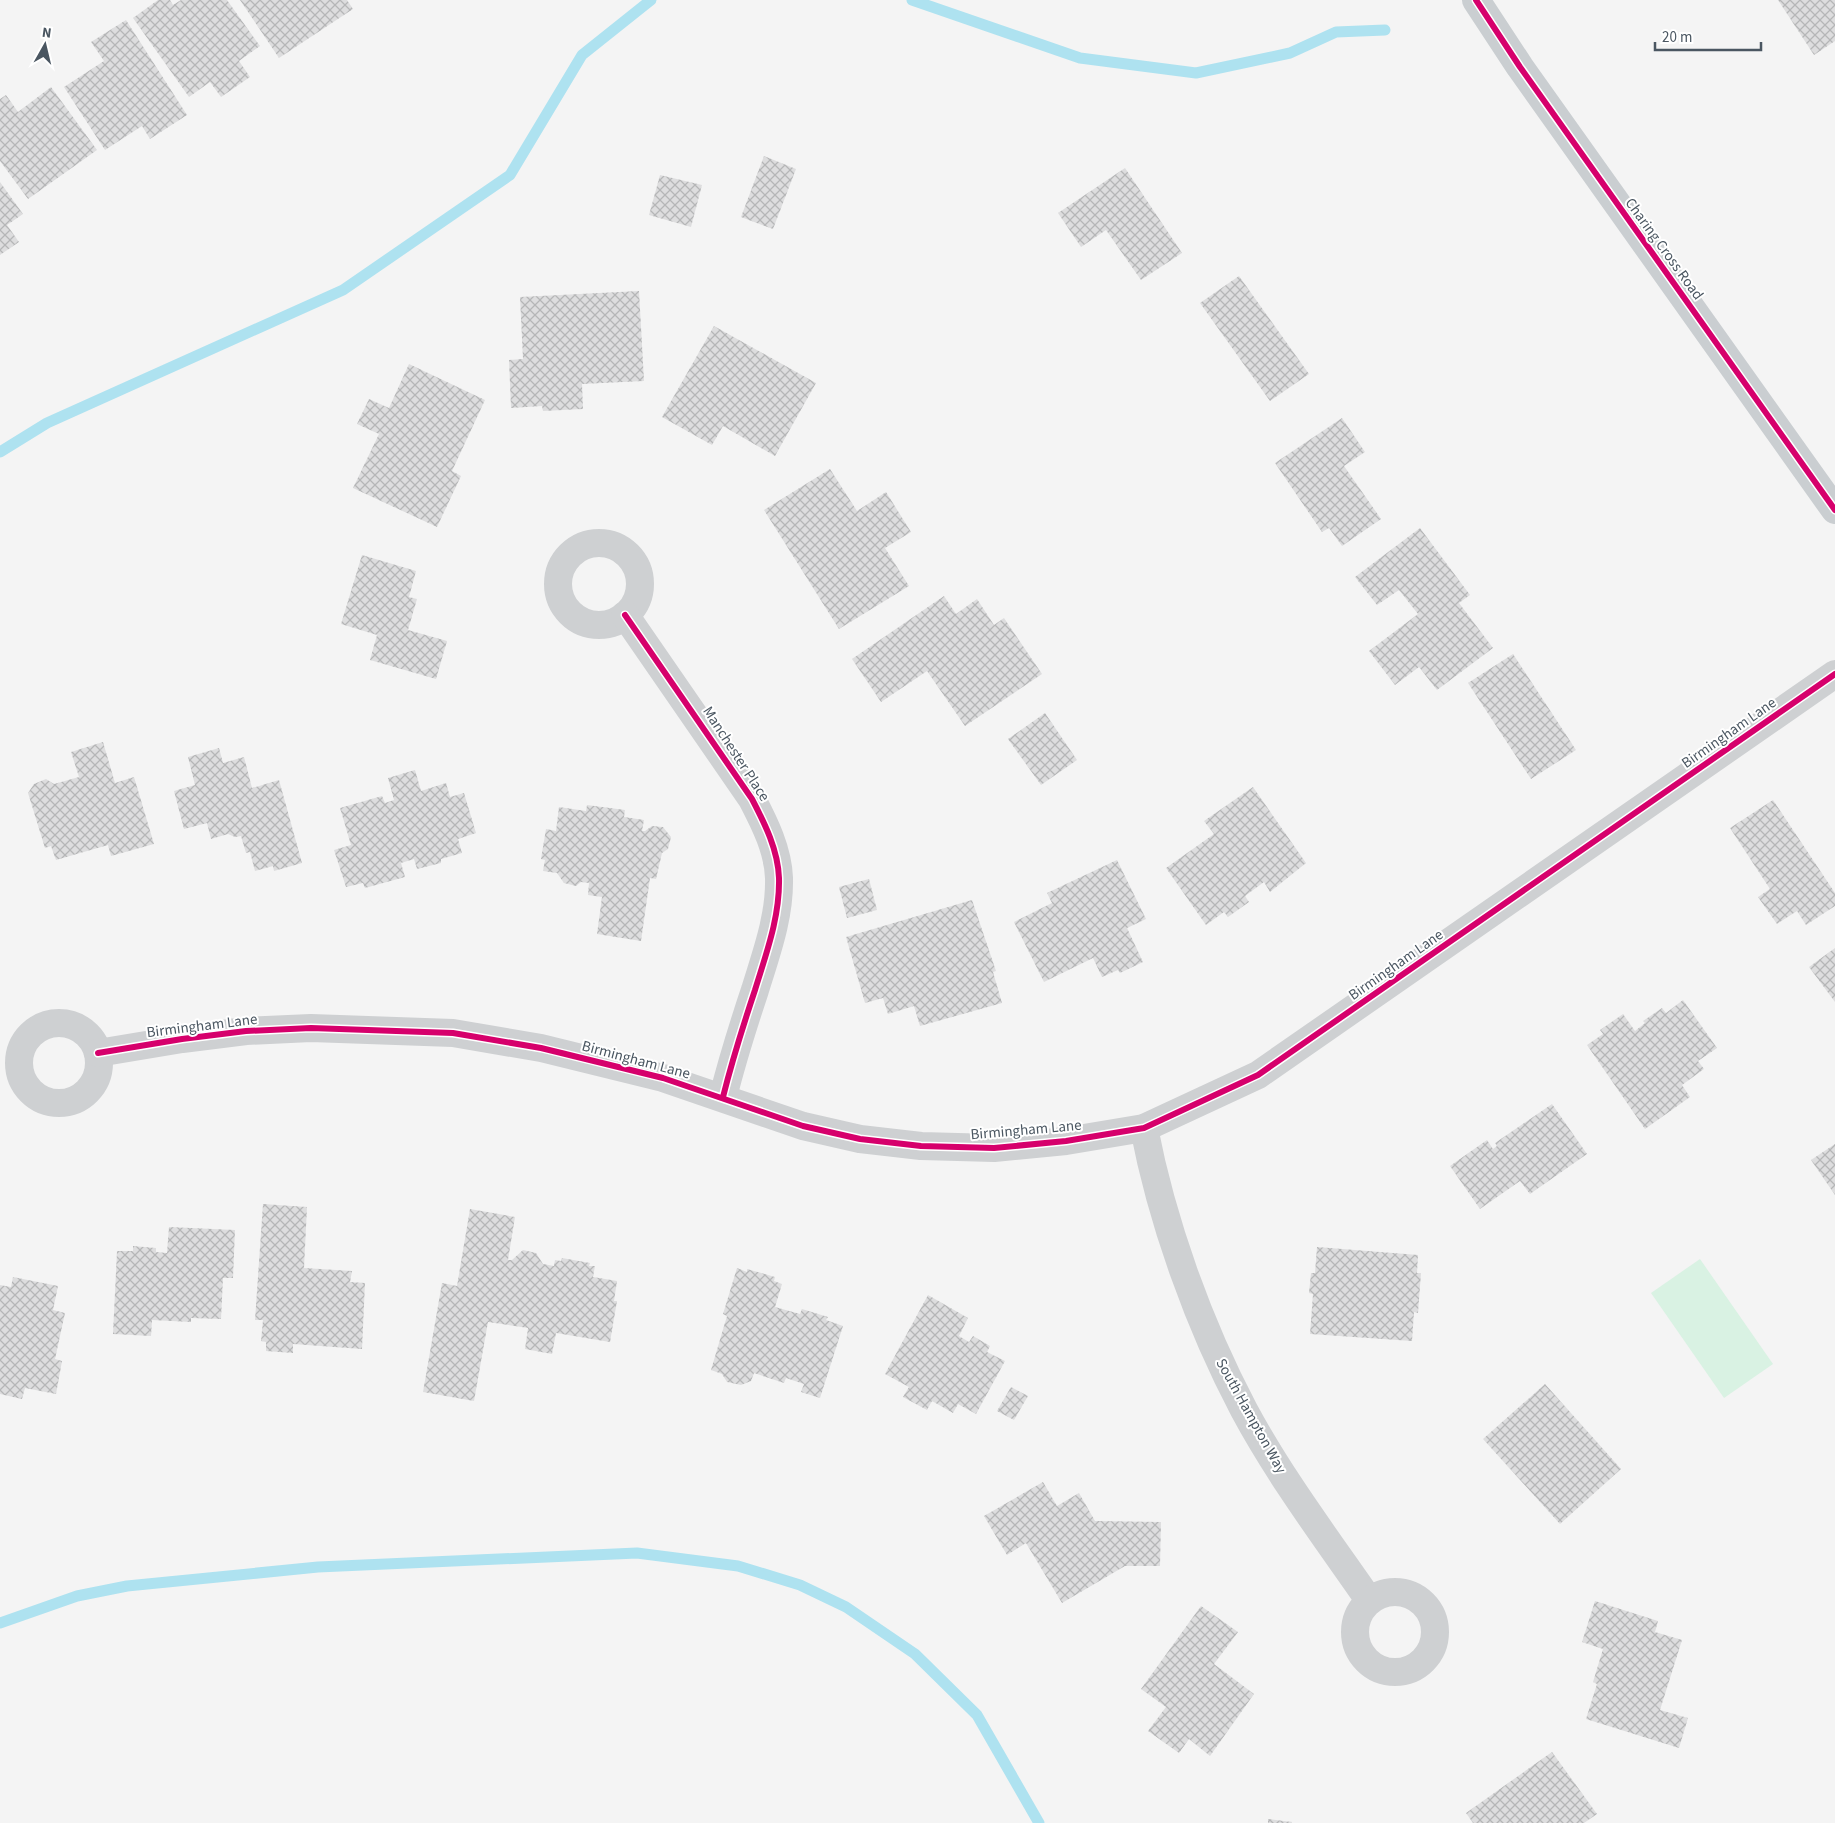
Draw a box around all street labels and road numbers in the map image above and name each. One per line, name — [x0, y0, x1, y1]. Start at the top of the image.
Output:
street label: Charing Cross Road — [1620, 194, 1708, 304]
street label: Birmingham Lane — [1677, 692, 1781, 774]
street label: Manchester Place — [697, 702, 775, 806]
street label: Birmingham Lane — [1344, 924, 1448, 1006]
street label: Birmingham Lane — [146, 1009, 258, 1043]
street label: Birmingham Lane — [580, 1035, 692, 1085]
street label: Birmingham Lane — [970, 1115, 1082, 1145]
street label: South Hampton Way — [1211, 1355, 1291, 1477]

